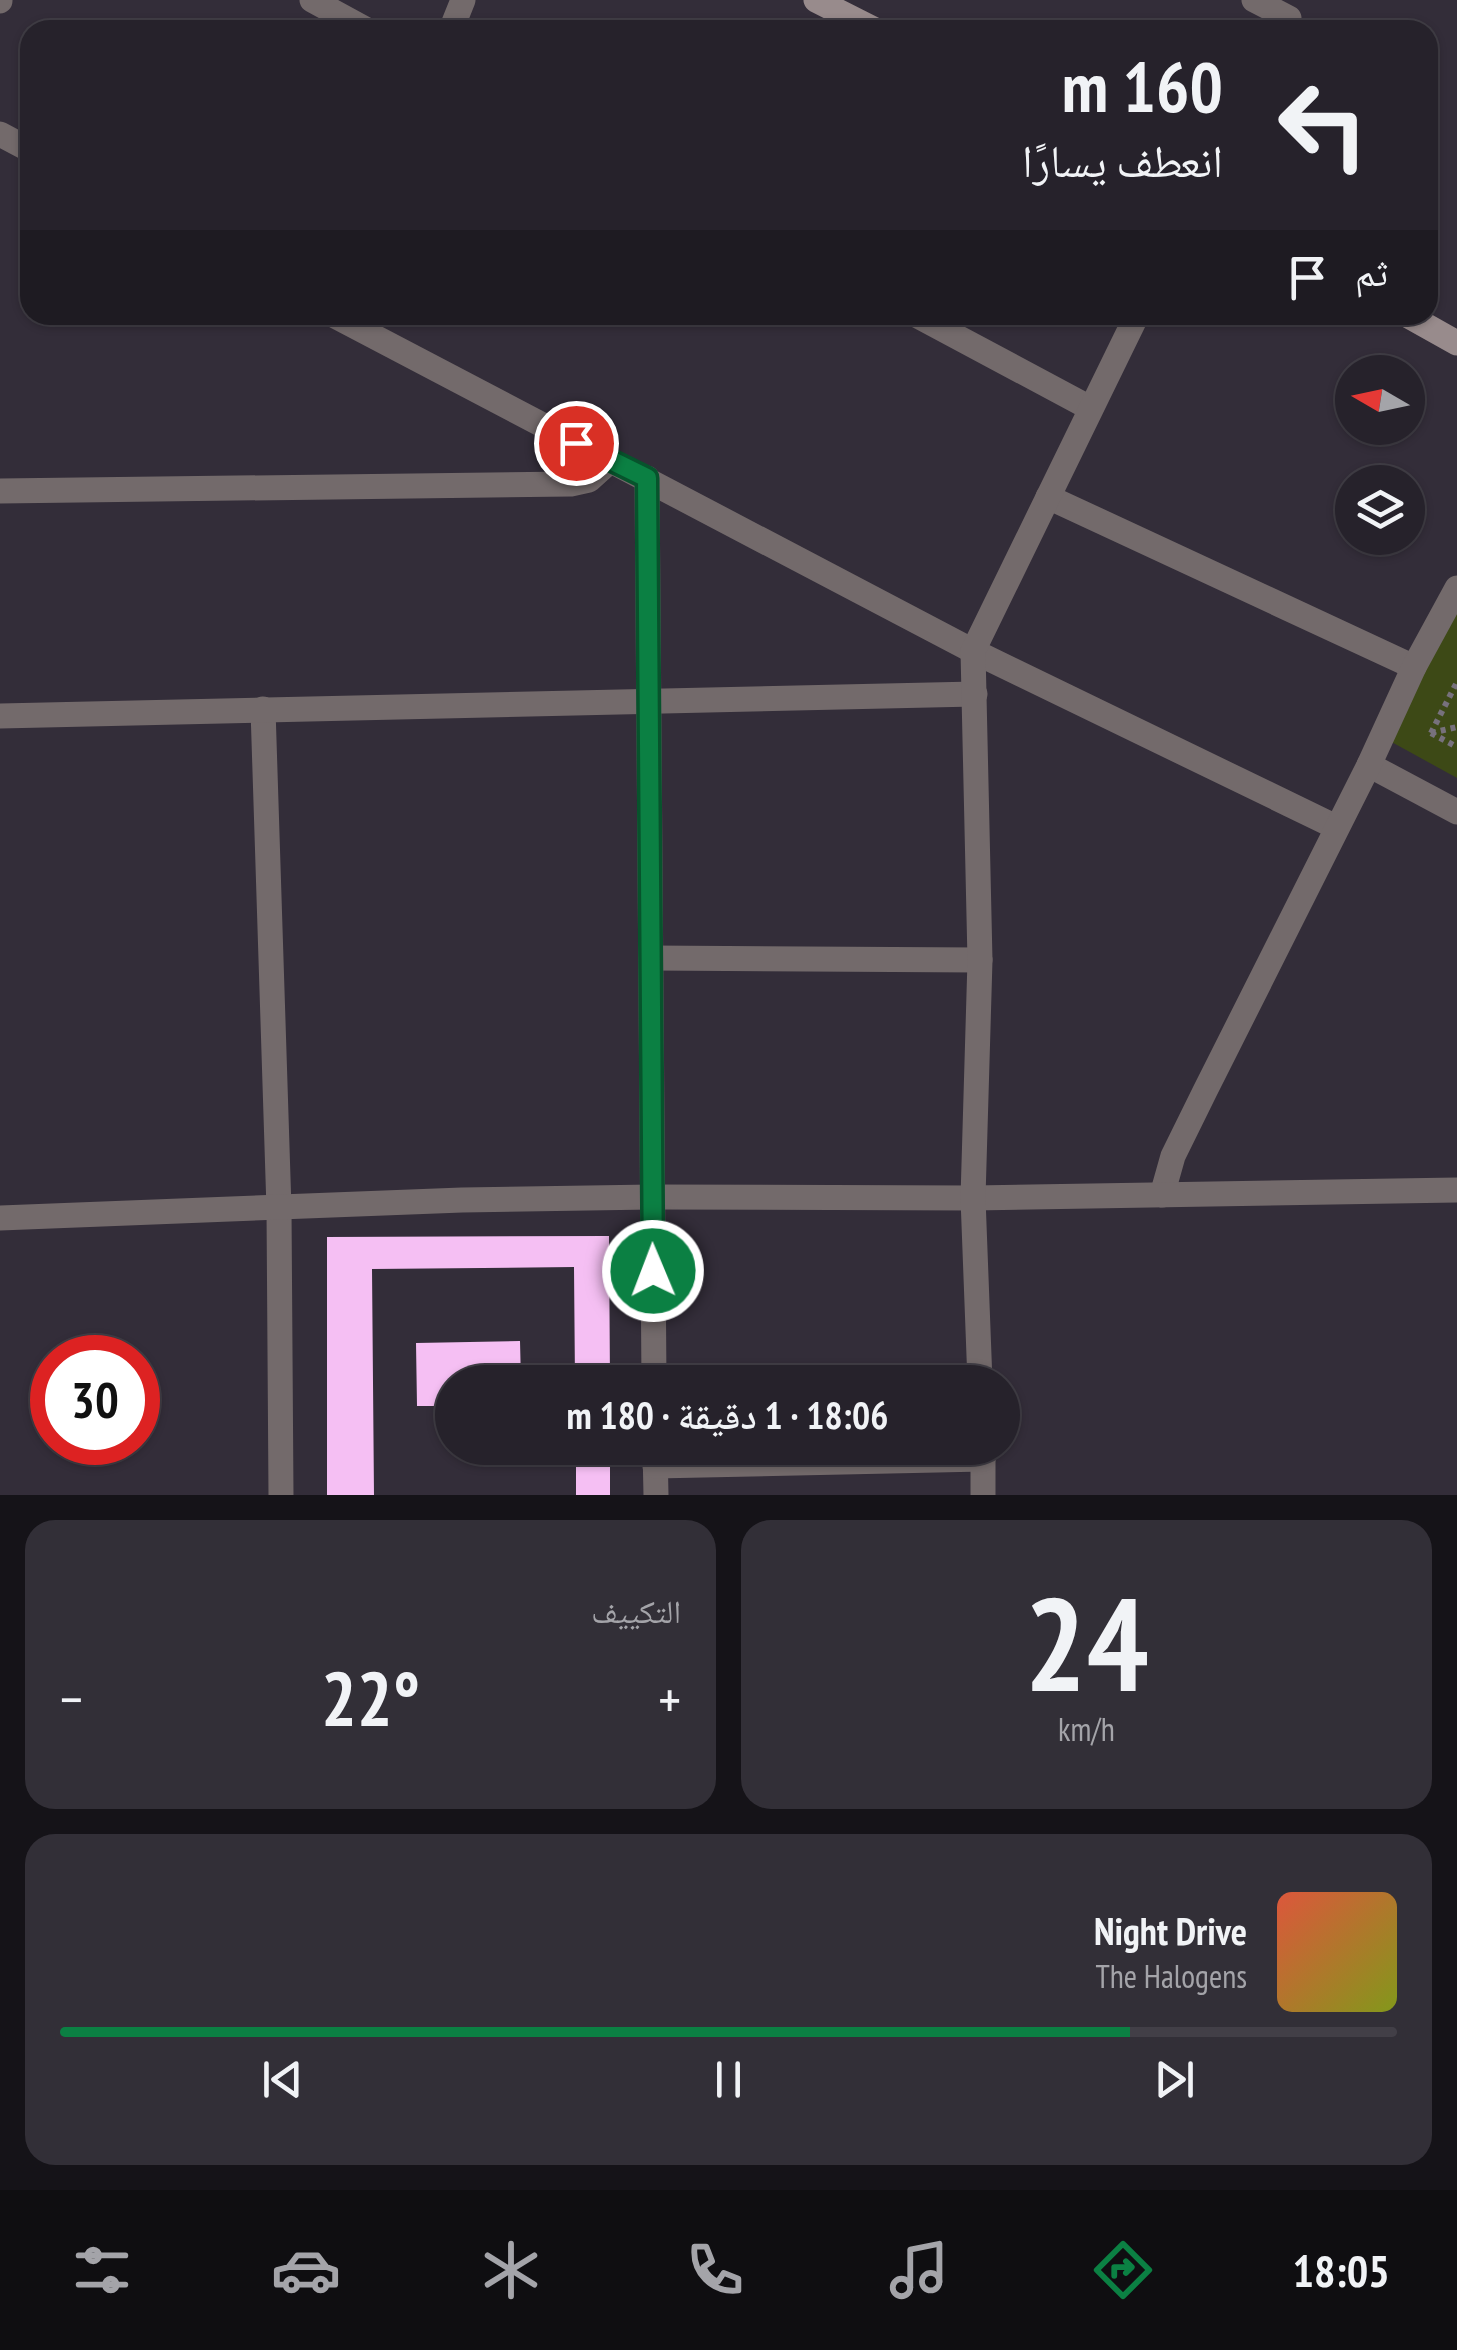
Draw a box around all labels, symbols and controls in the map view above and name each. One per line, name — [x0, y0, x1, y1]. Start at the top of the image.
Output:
text: 160 m — [1062, 41, 1223, 131]
icon: left — [1258, 60, 1388, 190]
text: انعطف يسارًا — [1022, 131, 1223, 189]
text: ثم — [1355, 247, 1388, 296]
icon: arrive — [1280, 250, 1335, 305]
north arrow — [1335, 355, 1425, 445]
map controls — [1335, 355, 1425, 555]
pin — [534, 401, 619, 486]
icon: arrive — [549, 416, 604, 471]
button: layers — [1335, 465, 1425, 555]
position arrow — [601, 1219, 705, 1323]
speed limit sign: 30 — [30, 1335, 160, 1465]
text: 18:06 · 1 دقيقة · 180 m — [567, 1390, 888, 1439]
text: 24 — [1024, 1559, 1149, 1727]
text: التكييف — [591, 1590, 681, 1632]
text: 22° — [321, 1650, 420, 1747]
text: − — [60, 1663, 83, 1734]
text: + — [658, 1663, 681, 1734]
text: km/h — [1058, 1708, 1115, 1750]
text: Night Drive — [1094, 1906, 1247, 1955]
text: The Halogens — [1095, 1955, 1247, 1997]
icon: previous — [255, 2052, 310, 2107]
icon: pause — [701, 2052, 756, 2107]
icon: next — [1147, 2052, 1202, 2107]
icon: filters — [67, 2235, 137, 2305]
icon: car — [271, 2235, 341, 2305]
icon: climate — [476, 2235, 546, 2305]
icon: phone — [680, 2235, 750, 2305]
icon: music — [884, 2235, 954, 2305]
icon: directions — [1088, 2235, 1158, 2305]
text: 18:05 — [1293, 2241, 1390, 2299]

